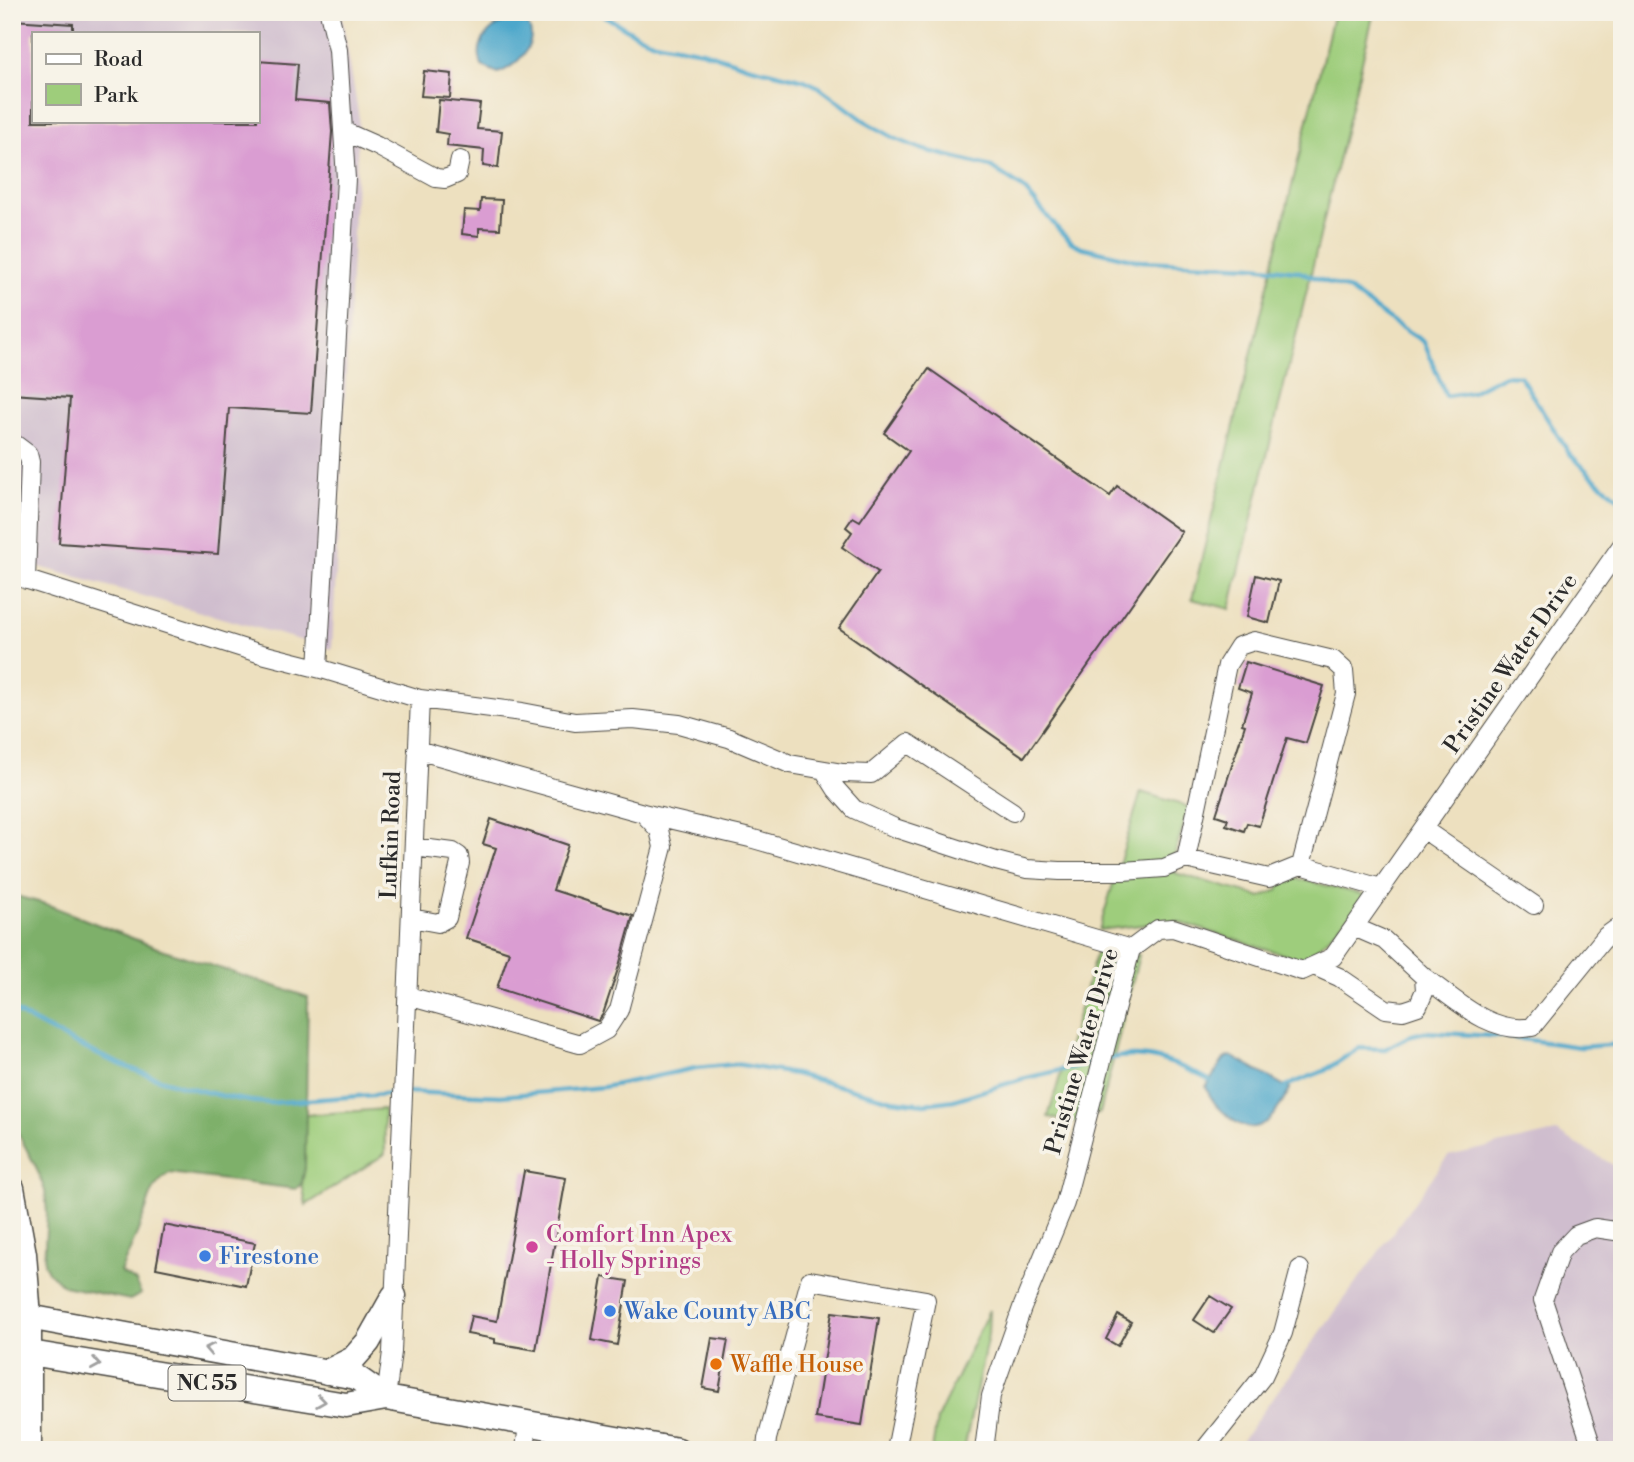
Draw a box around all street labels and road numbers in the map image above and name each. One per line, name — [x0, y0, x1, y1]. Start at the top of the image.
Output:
street label: Pristine Water Drive — [1438, 568, 1584, 759]
street label: Lufkin Road — [375, 771, 407, 900]
street label: Pristine Water Drive — [1039, 945, 1125, 1158]
road number: NC 55 — [168, 1366, 246, 1400]

